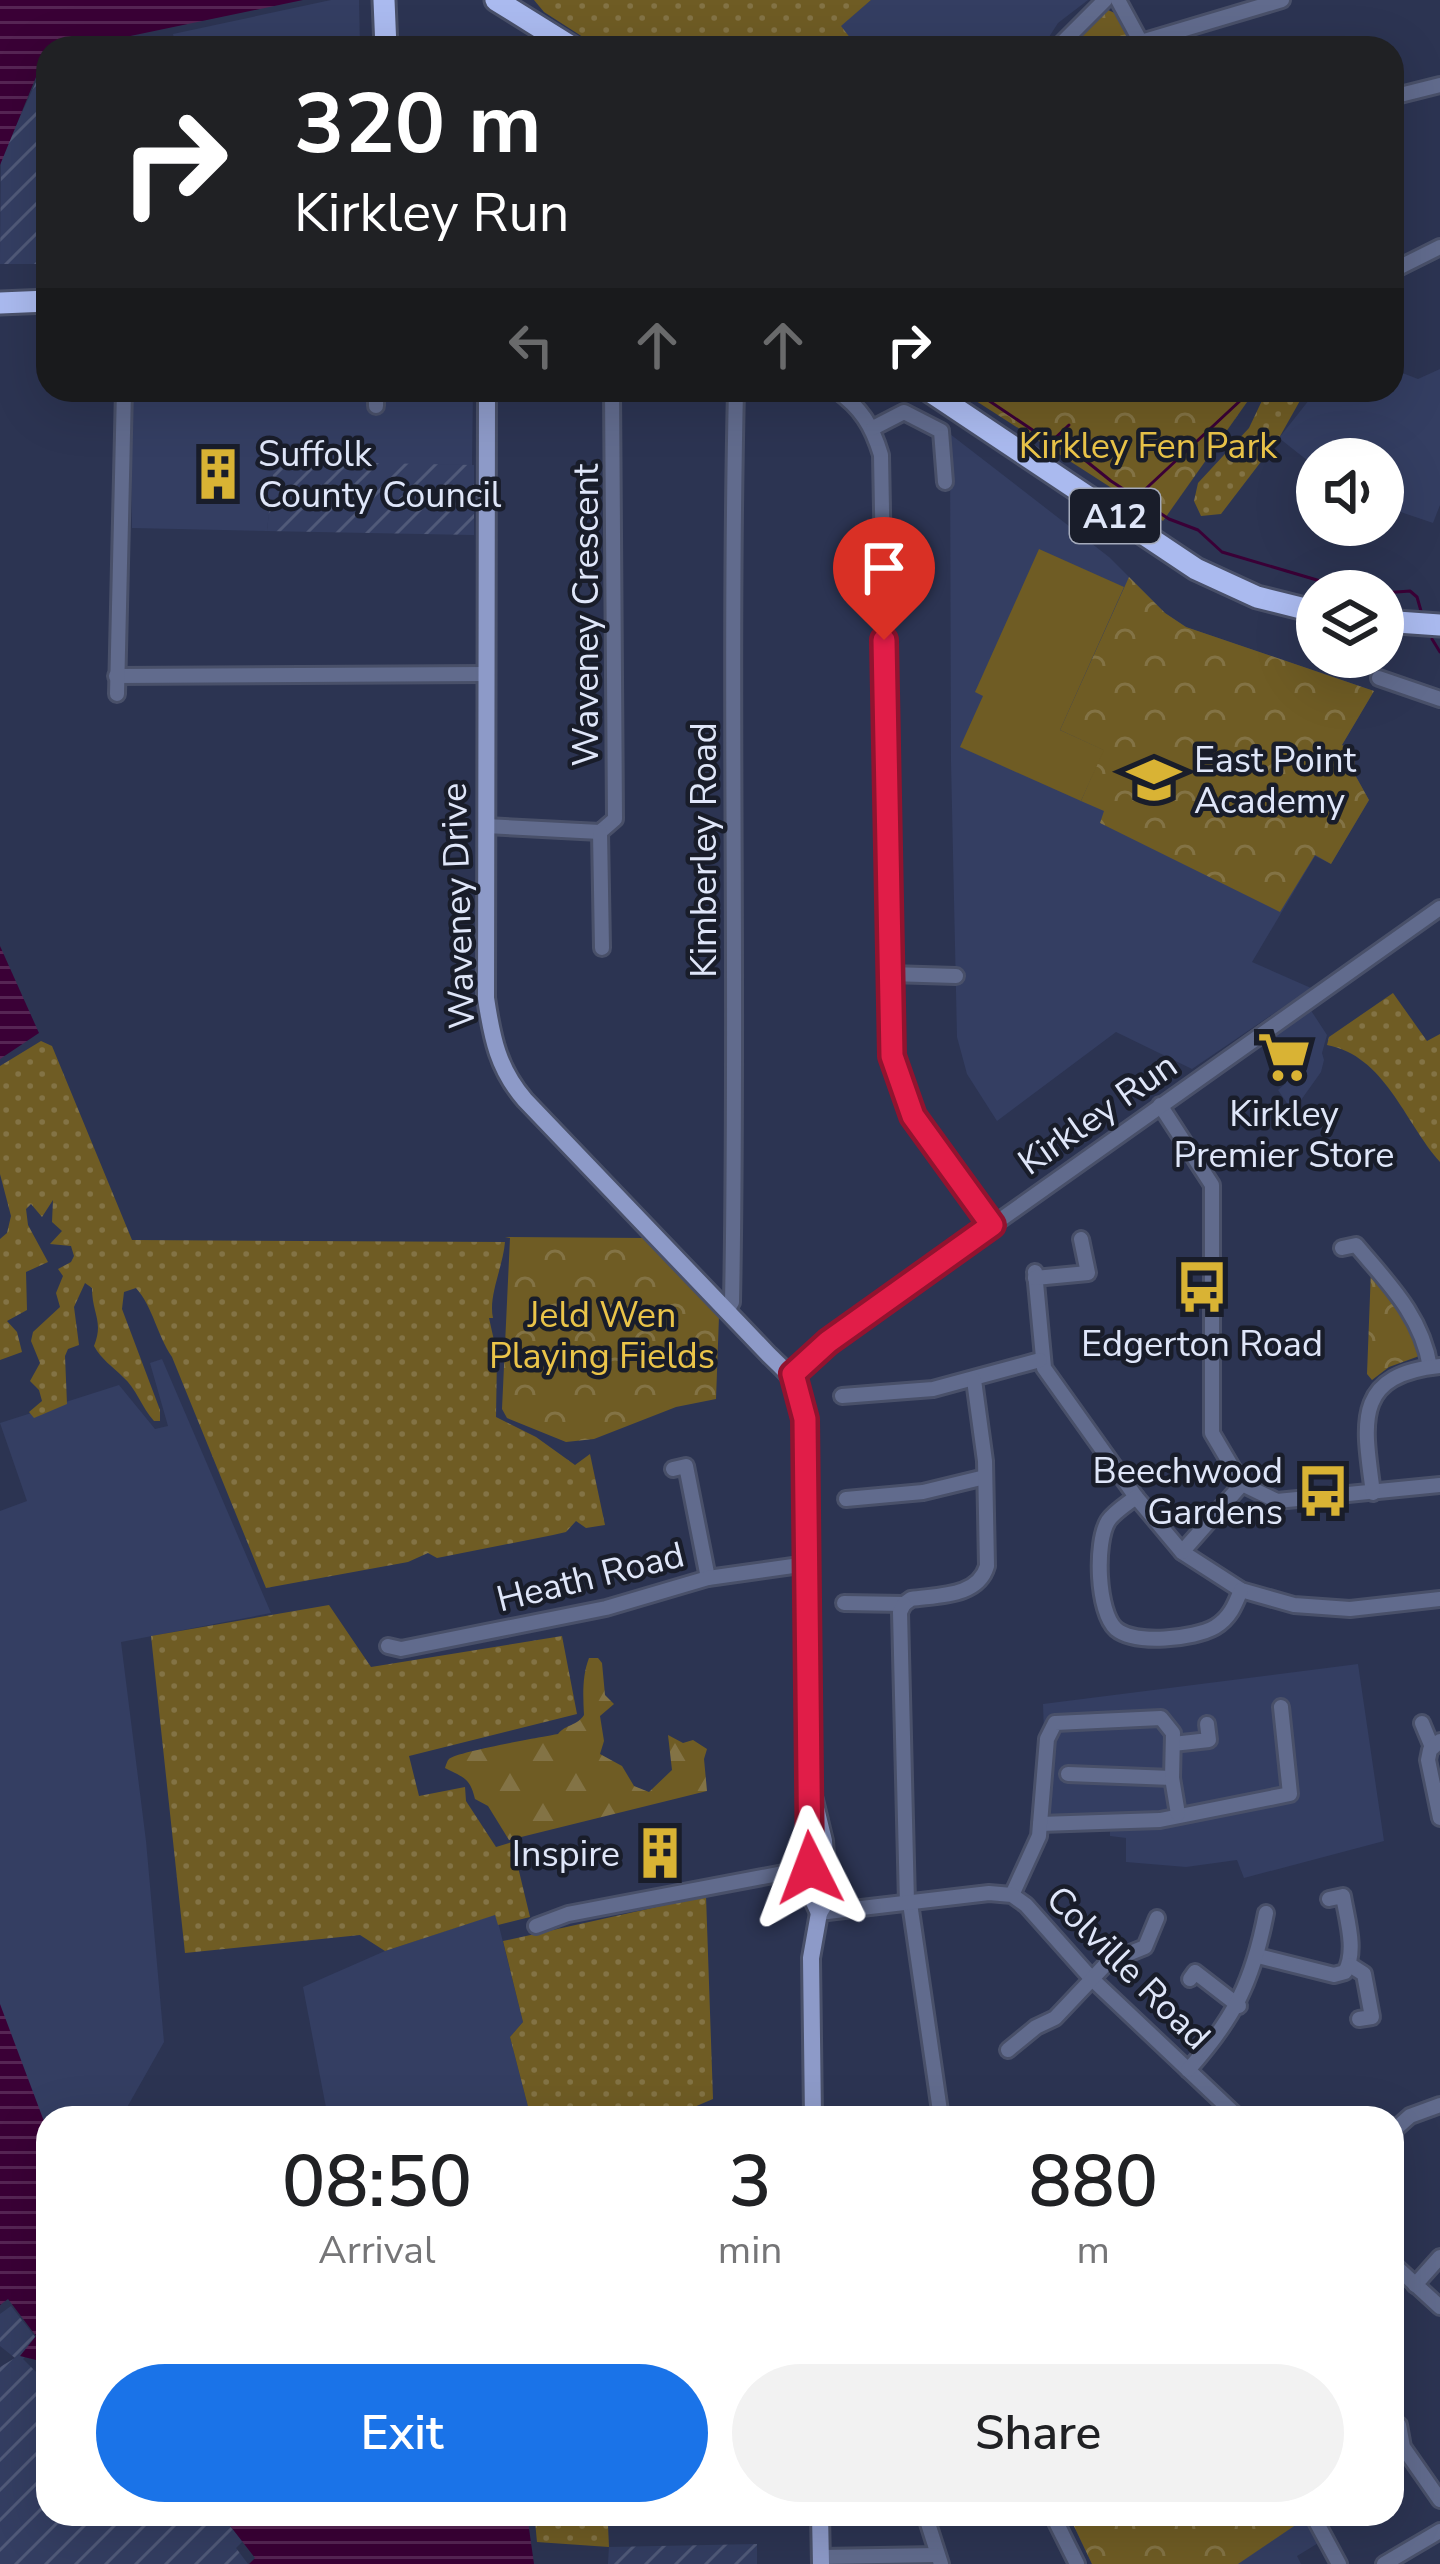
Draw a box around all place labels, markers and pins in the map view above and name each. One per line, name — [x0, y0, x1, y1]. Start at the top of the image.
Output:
place label: Suffolk County Council — [258, 430, 502, 520]
building icon: Suffolk County Council — [189, 445, 247, 503]
pin — [833, 517, 935, 640]
place label: East Point Academy — [1194, 736, 1357, 826]
school or university icon: East Point Academy — [1125, 751, 1183, 809]
supermarket icon: Kirkley Premier Store — [1255, 1028, 1313, 1086]
place label: Kirkley Premier Store — [1173, 1090, 1395, 1180]
bus stop icon: Edgerton Road — [1173, 1258, 1231, 1316]
place label: Edgerton Road — [1081, 1320, 1323, 1369]
place label: Beechwood Gardens — [1092, 1447, 1283, 1537]
bus stop icon: Beechwood Gardens — [1294, 1462, 1352, 1520]
building icon: Inspire — [631, 1824, 689, 1882]
place label: Inspire — [512, 1830, 620, 1879]

